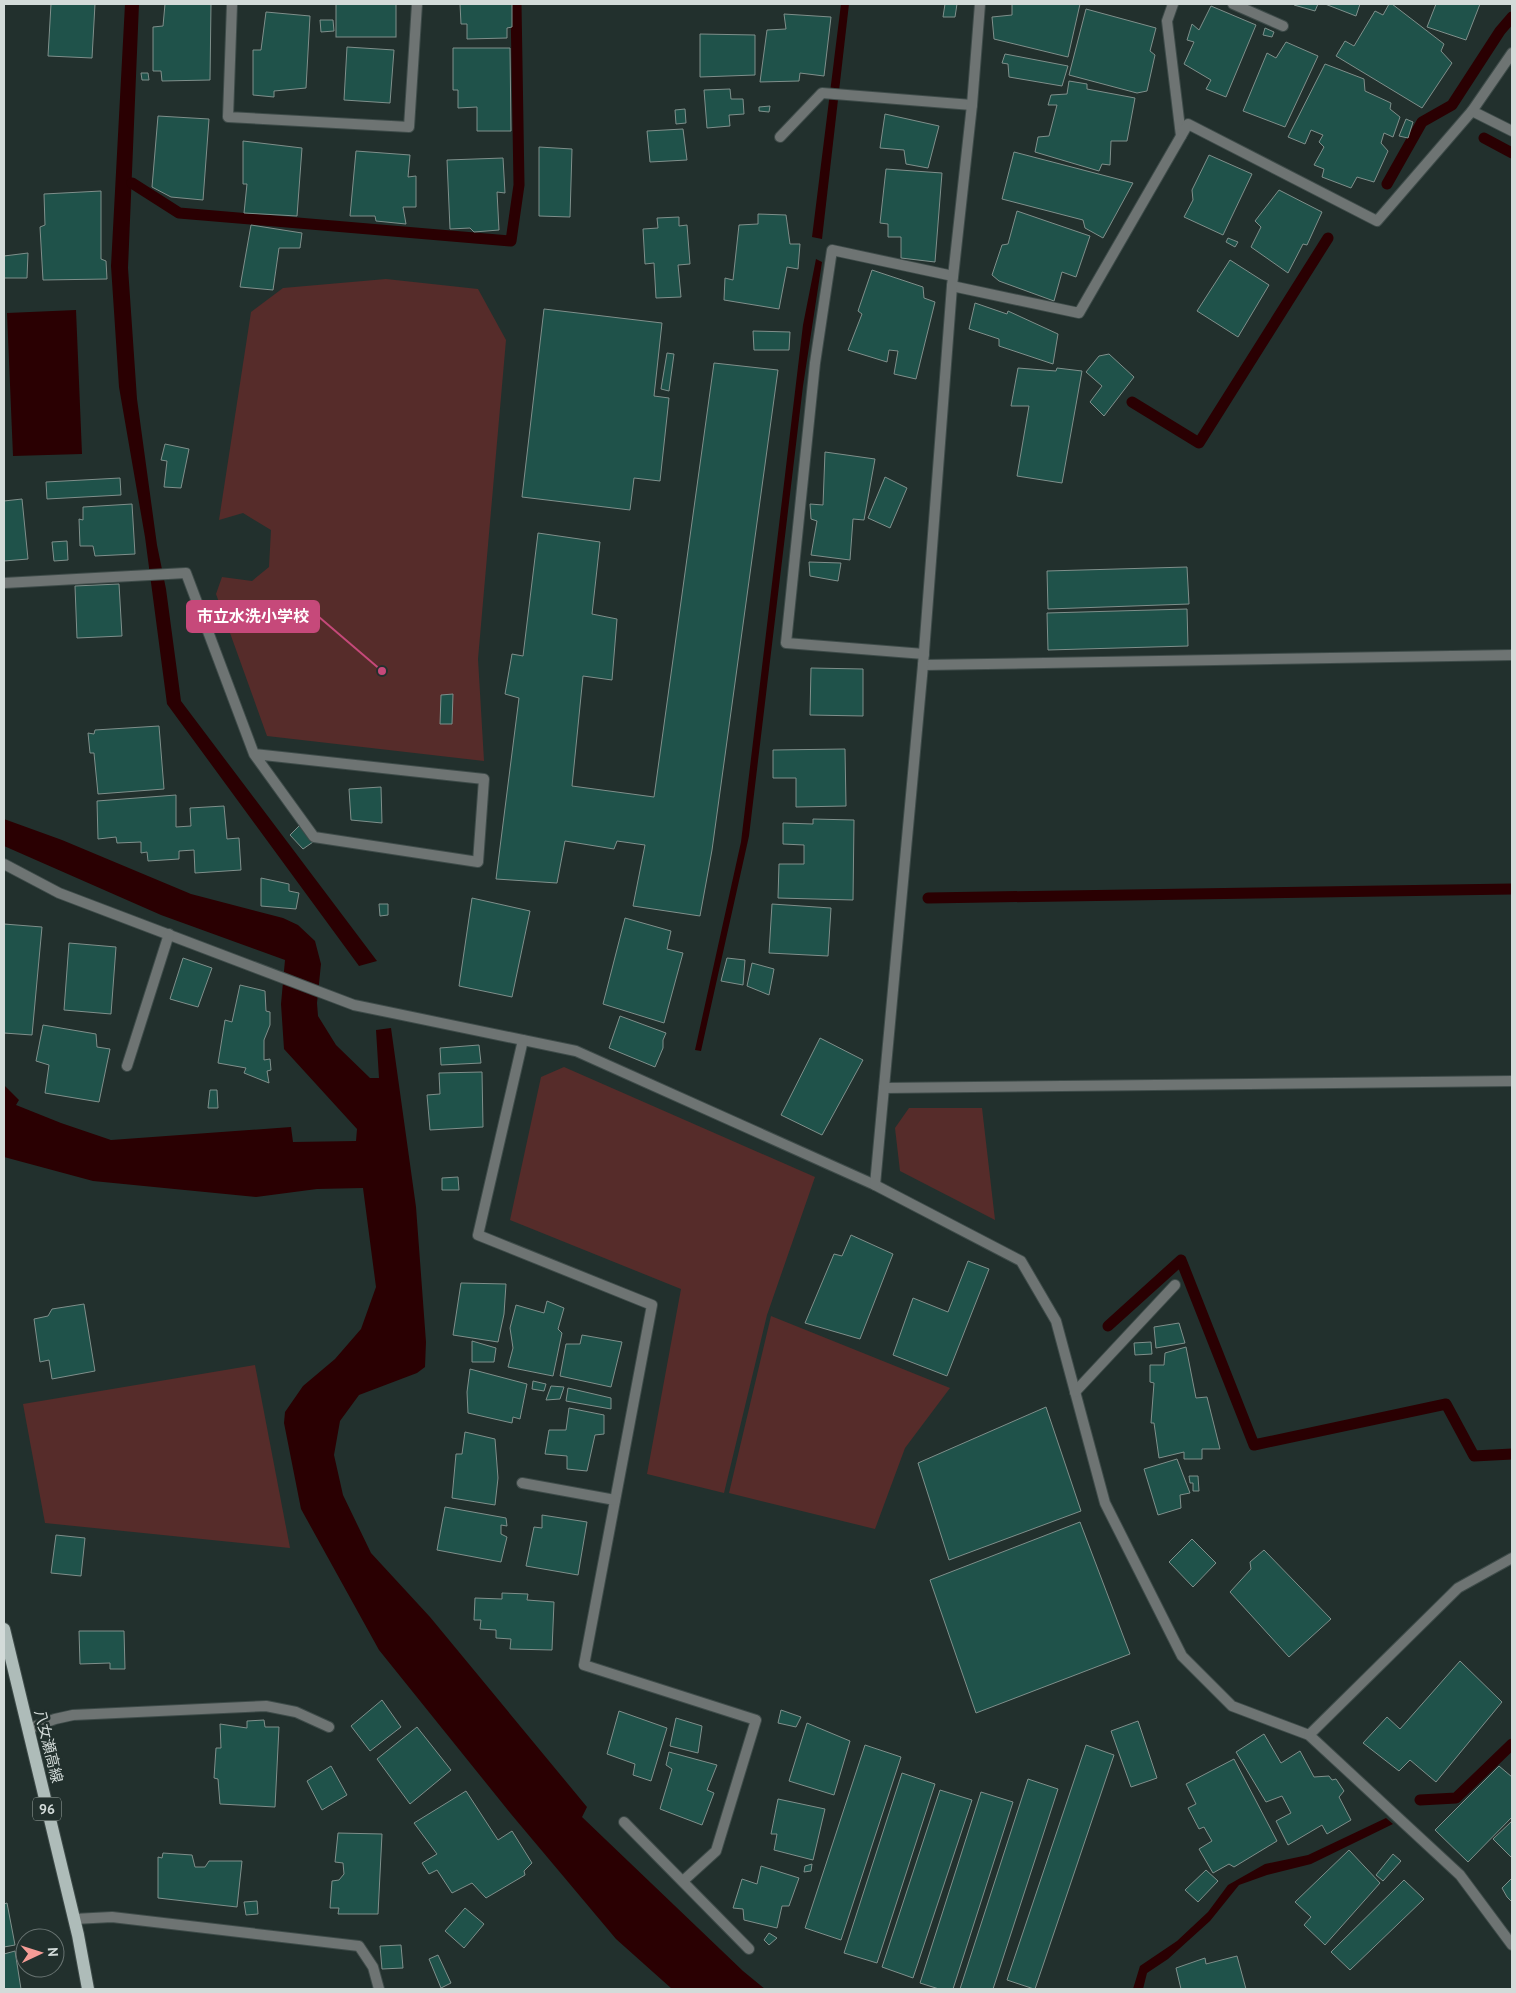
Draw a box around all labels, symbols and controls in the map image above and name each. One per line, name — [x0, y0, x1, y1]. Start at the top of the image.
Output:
callout: 市立水洗小学校 — [187, 601, 319, 632]
text: 市立水洗小学校 — [197, 606, 309, 626]
street label: 八女瀬高線 — [31, 1707, 67, 1785]
road number: 96 — [33, 1798, 61, 1820]
north arrow — [15, 1928, 65, 1978]
text: N — [44, 1947, 62, 1957]

